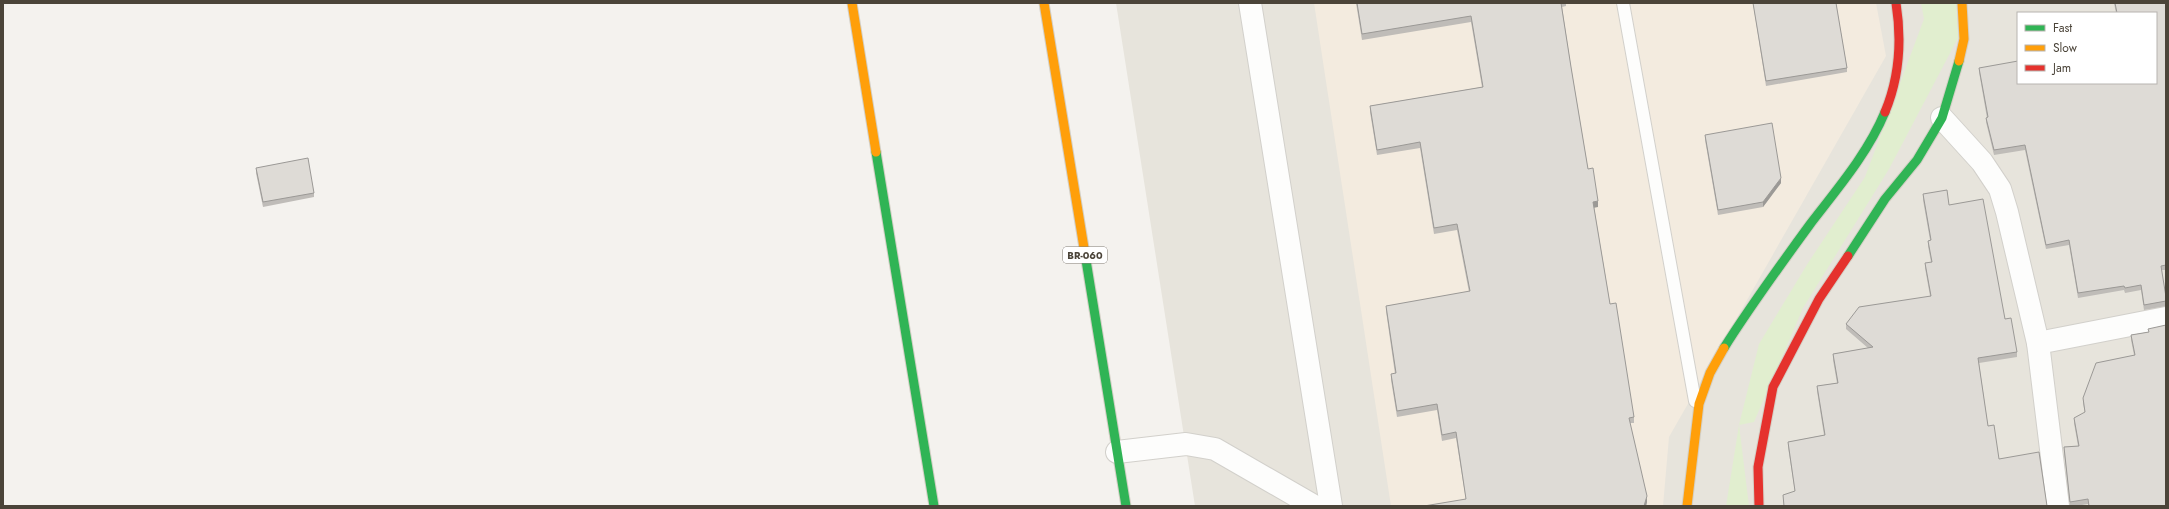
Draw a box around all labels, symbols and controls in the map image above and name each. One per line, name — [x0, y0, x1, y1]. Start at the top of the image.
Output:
legend — [2017, 12, 2157, 84]
text: Fast — [2053, 19, 2072, 37]
text: Slow — [2053, 39, 2078, 57]
text: Jam — [2051, 59, 2071, 77]
road number: BR-060 — [1063, 247, 1107, 263]

